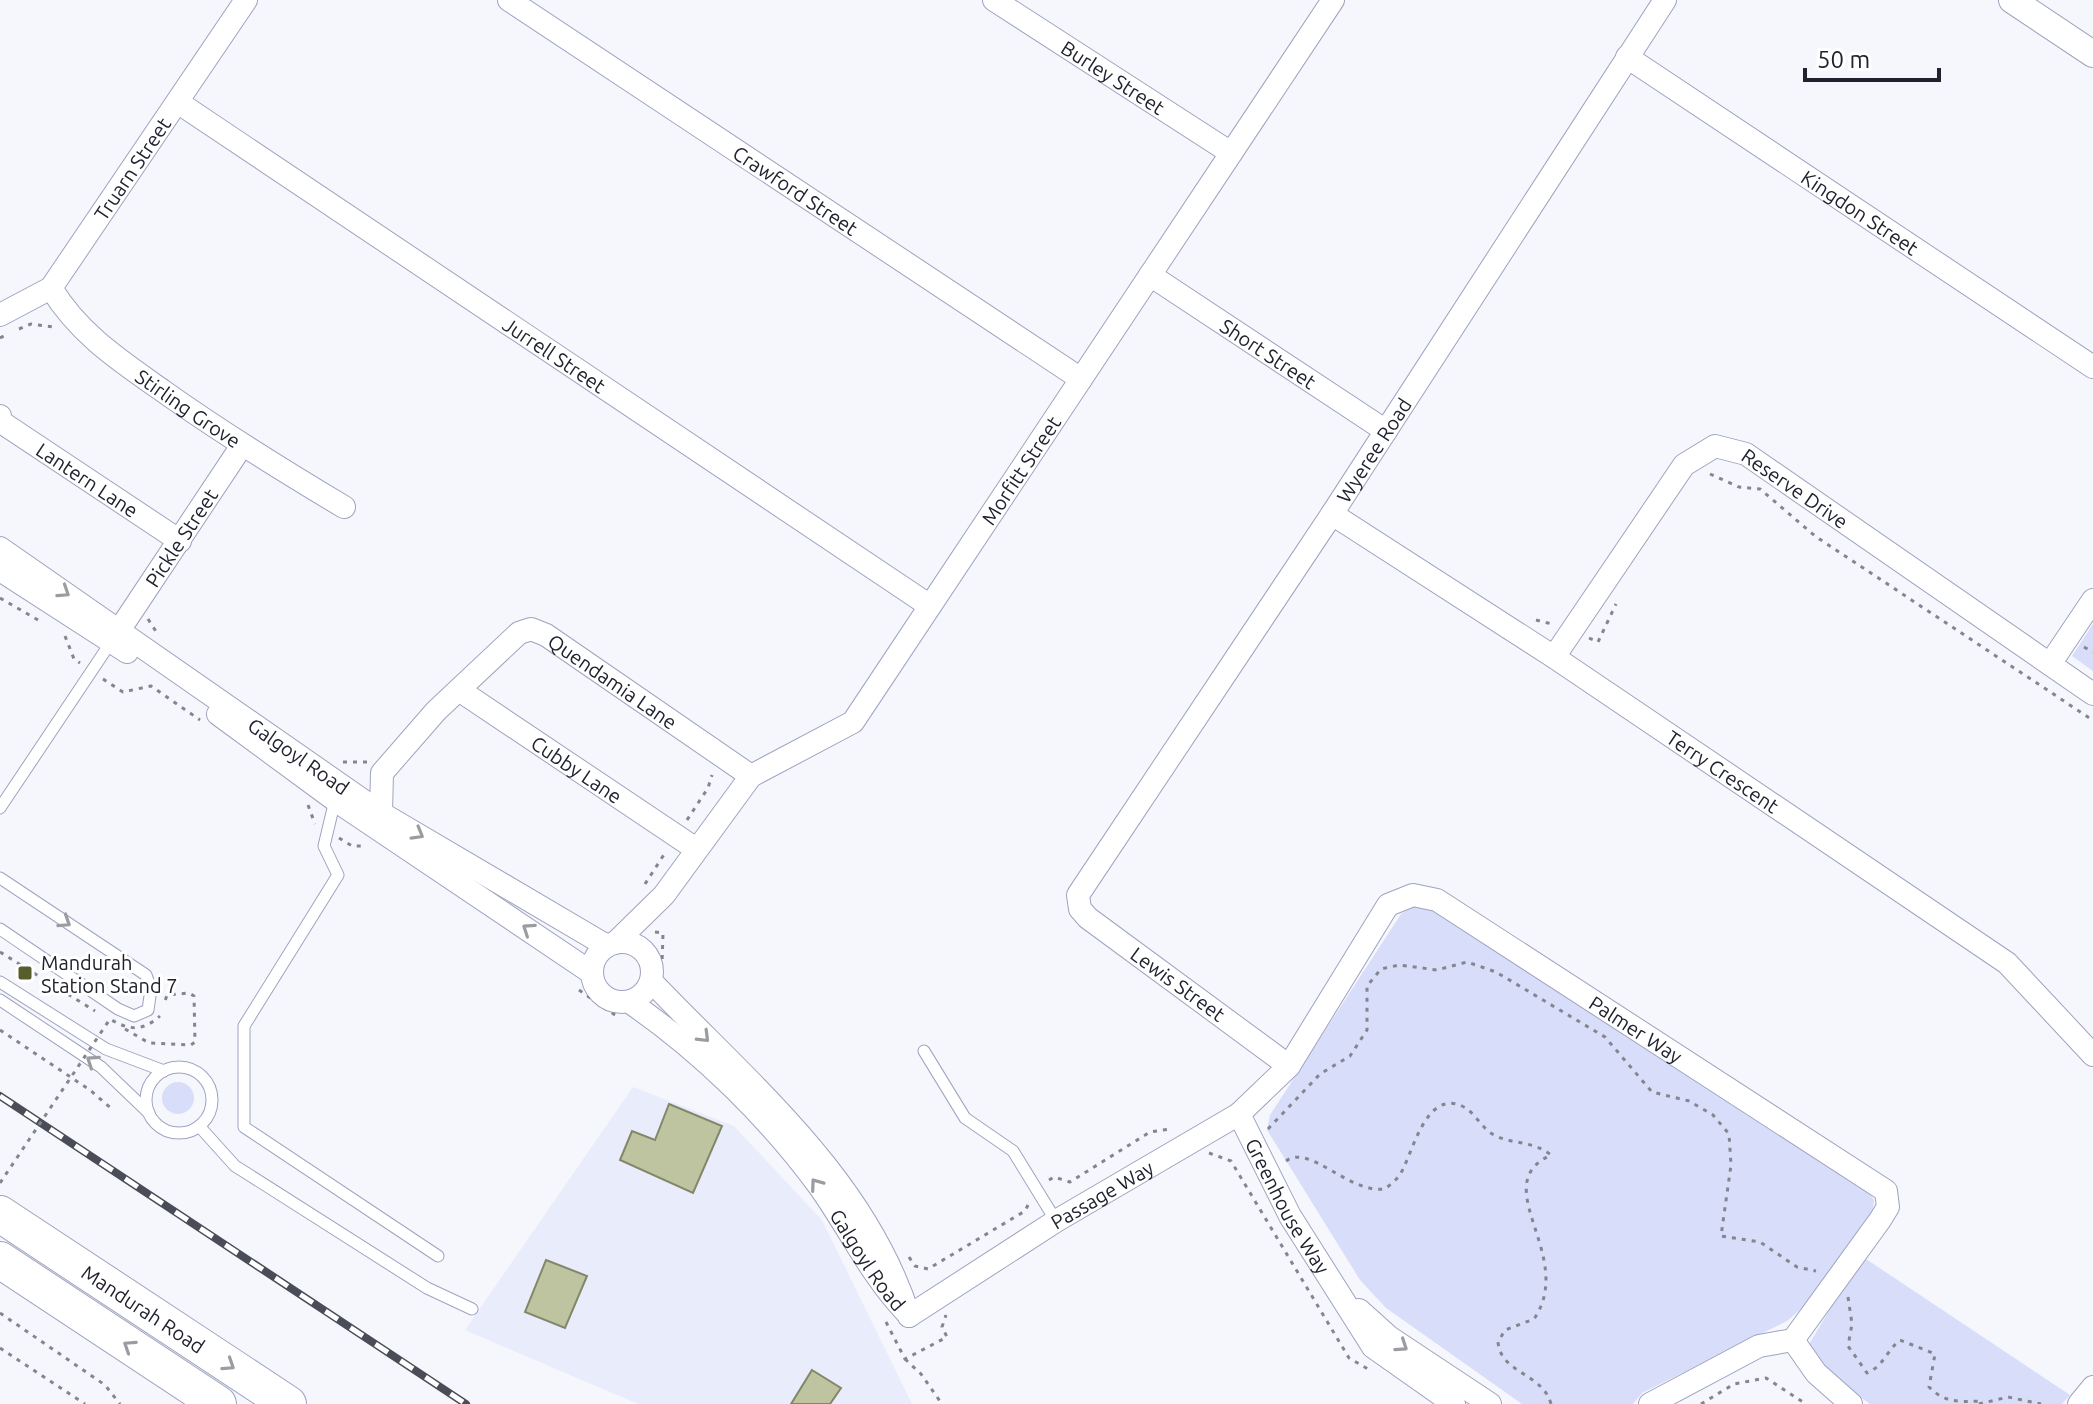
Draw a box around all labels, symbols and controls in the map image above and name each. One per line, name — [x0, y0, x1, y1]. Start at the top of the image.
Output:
scale bar — [1805, 32, 1939, 82]
street label: Burley Street — [1057, 35, 1169, 119]
text: 50 m — [1817, 46, 1870, 73]
street label: Truarn Street — [89, 113, 175, 224]
street label: Crawford Street — [729, 140, 863, 240]
street label: Kingdon Street — [1797, 165, 1923, 259]
street label: Jurrell Street — [499, 312, 610, 397]
street label: Short Street — [1216, 314, 1321, 393]
street label: Stirling Grove — [131, 364, 245, 452]
street label: Wyeree Road — [1331, 394, 1416, 506]
street label: Morfitt Street — [976, 411, 1065, 529]
street label: Lantern Lane — [32, 437, 143, 522]
street label: Reserve Drive — [1738, 443, 1853, 533]
street label: Pickle Street — [140, 484, 222, 591]
one-way arrow — [56, 583, 70, 598]
street label: Quendamia Lane — [544, 629, 682, 733]
street label: Galgoyl Road — [244, 713, 354, 799]
street label: Terry Crescent — [1663, 725, 1783, 817]
street label: Cubby Lane — [527, 731, 627, 808]
one-way arrow — [409, 824, 424, 840]
one-way arrow — [56, 912, 70, 927]
one-way arrow — [522, 924, 536, 939]
street label: Lewis Street — [1126, 942, 1230, 1026]
place label: Mandurah Station Stand 7 — [41, 951, 178, 997]
marker: Mandurah Station Stand 7 — [16, 964, 34, 982]
street label: Palmer Way — [1585, 991, 1687, 1068]
one-way arrow — [695, 1028, 709, 1043]
one-way arrow — [86, 1056, 100, 1071]
street label: Greenhouse Way — [1241, 1134, 1335, 1278]
street label: Passage Way — [1046, 1155, 1157, 1233]
one-way arrow — [811, 1178, 826, 1193]
street label: Galgoyl Road — [826, 1205, 911, 1315]
street label: Mandurah Road — [78, 1260, 209, 1357]
one-way arrow — [1394, 1336, 1408, 1351]
one-way arrow — [124, 1340, 138, 1355]
one-way arrow — [220, 1355, 235, 1370]

